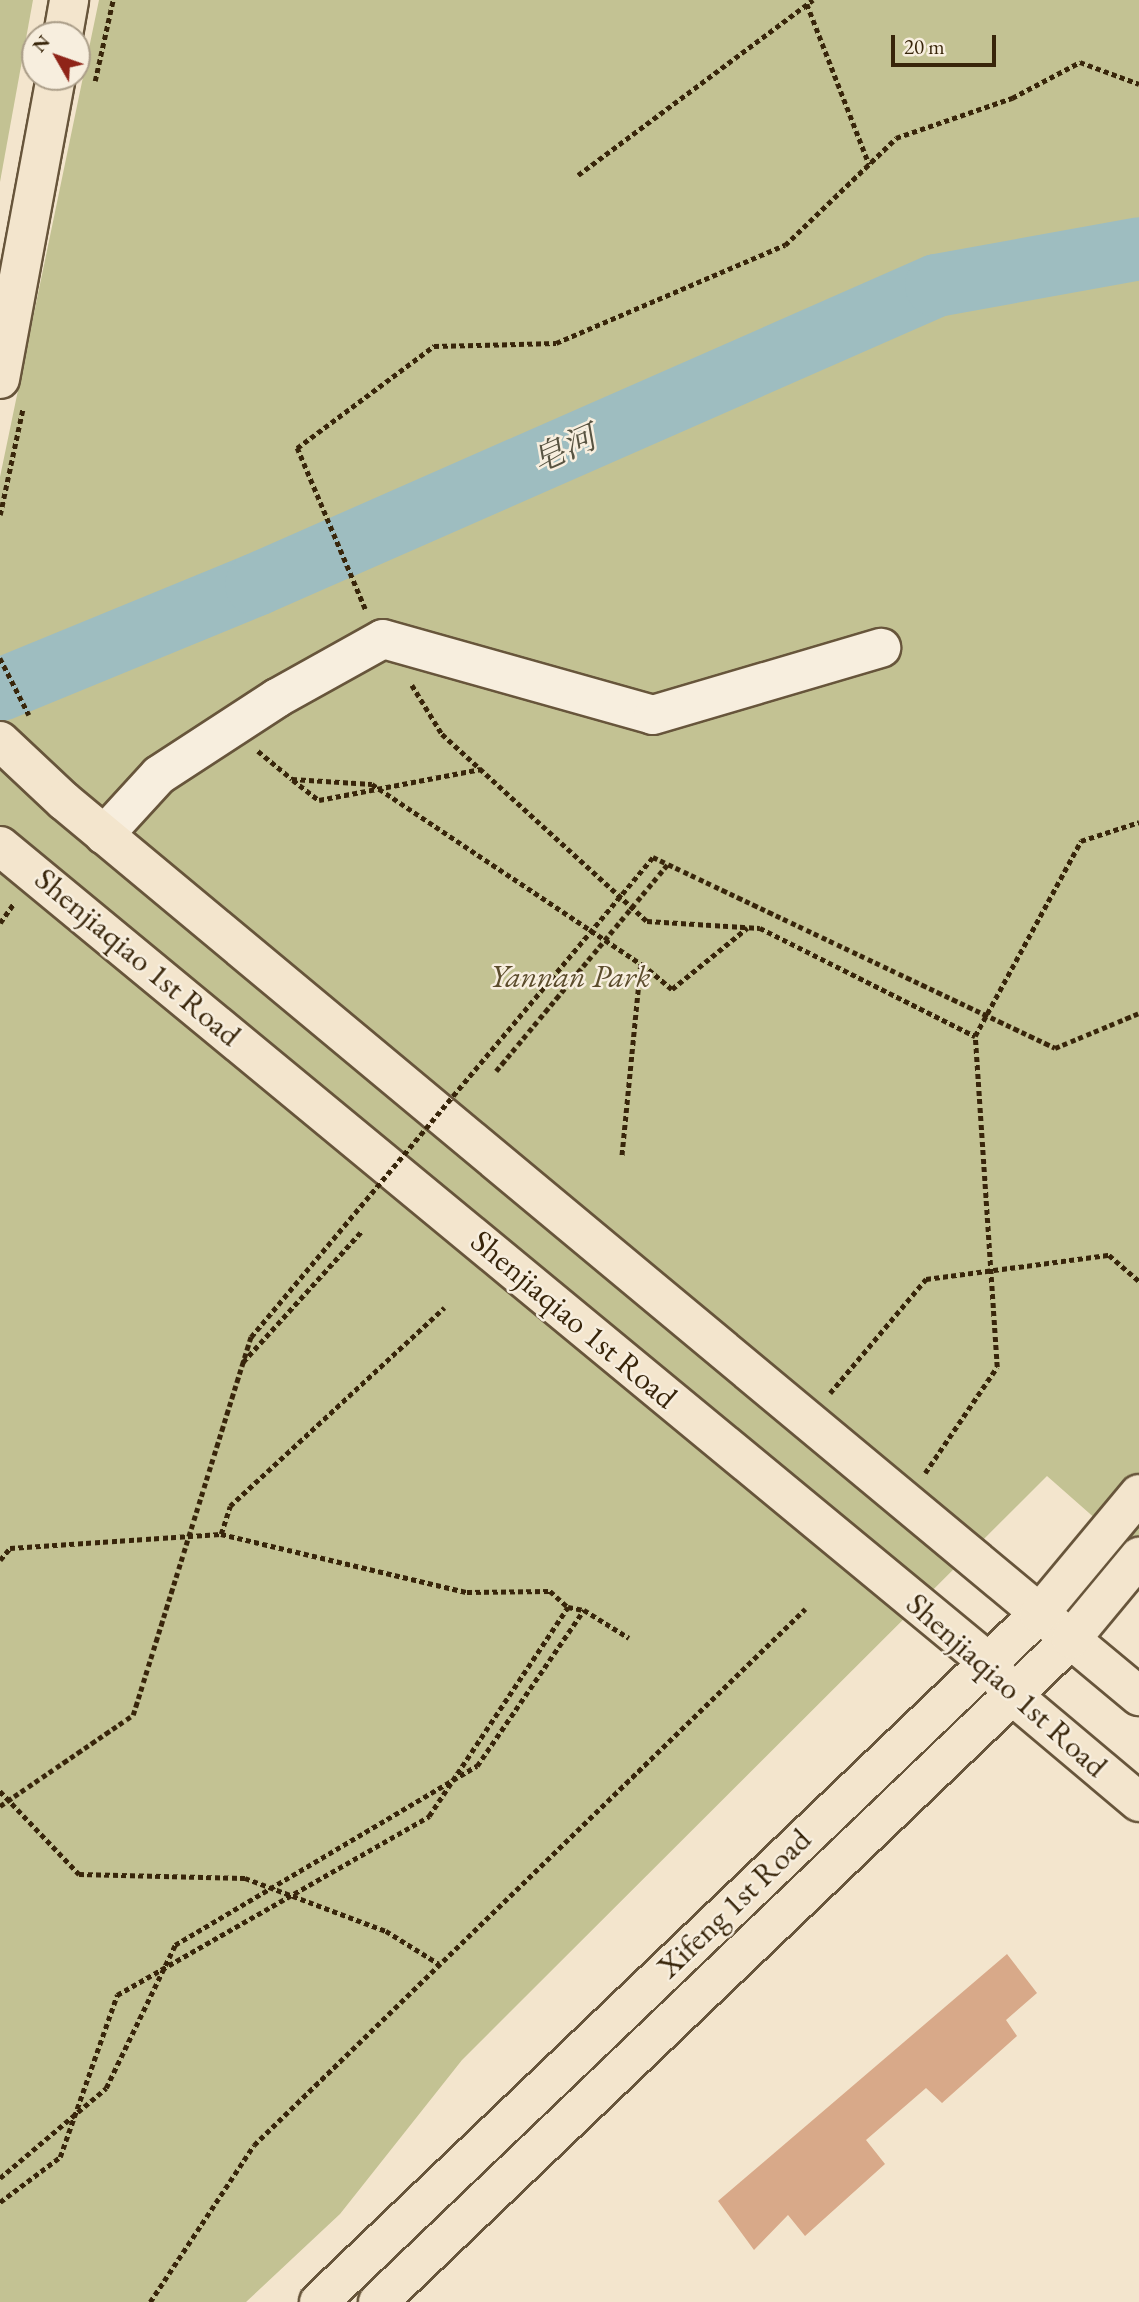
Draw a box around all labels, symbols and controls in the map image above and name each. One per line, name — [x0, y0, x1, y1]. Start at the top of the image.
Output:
north arrow — [21, 21, 91, 91]
scale bar — [894, 21, 999, 65]
text: N — [27, 30, 56, 57]
text: 20 m — [904, 33, 945, 60]
water label: 皂河 — [526, 417, 602, 481]
street label: Shenjiaqiao 1st Road — [27, 860, 249, 1054]
park label: Yannan Park — [490, 957, 650, 995]
street label: Shenjiaqiao 1st Road — [463, 1222, 685, 1416]
street label: Shenjiaqiao 1st Road — [899, 1585, 1115, 1785]
street label: Xifeng 1st Road — [649, 1820, 819, 1986]

